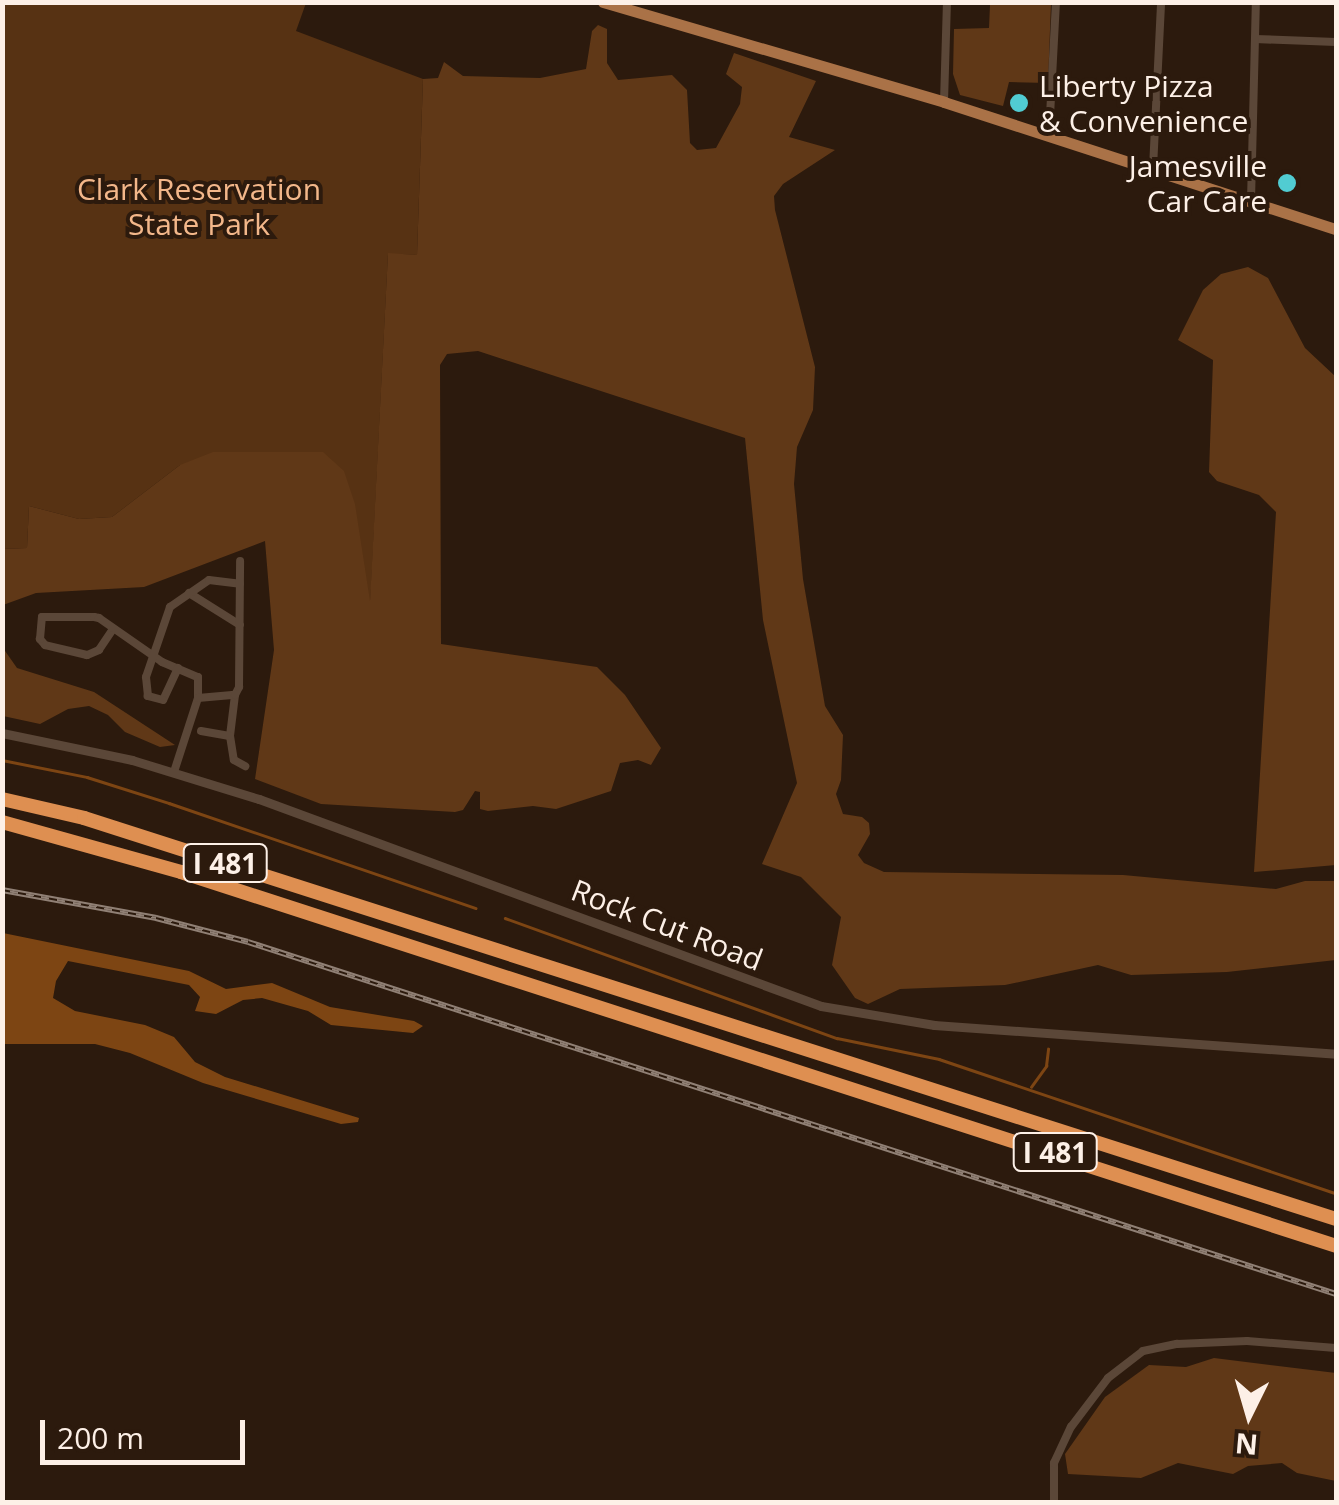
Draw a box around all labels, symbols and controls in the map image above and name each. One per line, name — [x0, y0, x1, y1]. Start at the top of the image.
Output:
place label: Liberty Pizza & Convenience — [1039, 68, 1248, 138]
marker: Liberty Pizza & Convenience — [1008, 92, 1030, 114]
place label: Jamesville Car Care — [1129, 148, 1267, 218]
park label: Clark Reservation State Park — [77, 171, 321, 242]
marker: Jamesville Car Care — [1276, 172, 1298, 194]
road number: I 481 — [182, 840, 268, 886]
street label: Rock Cut Road — [566, 872, 768, 978]
road number: I 481 — [1012, 1129, 1098, 1175]
north arrow — [1199, 1365, 1299, 1465]
scale bar — [45, 1400, 250, 1462]
text: 200 m — [57, 1417, 144, 1458]
text: N — [1233, 1425, 1259, 1465]

